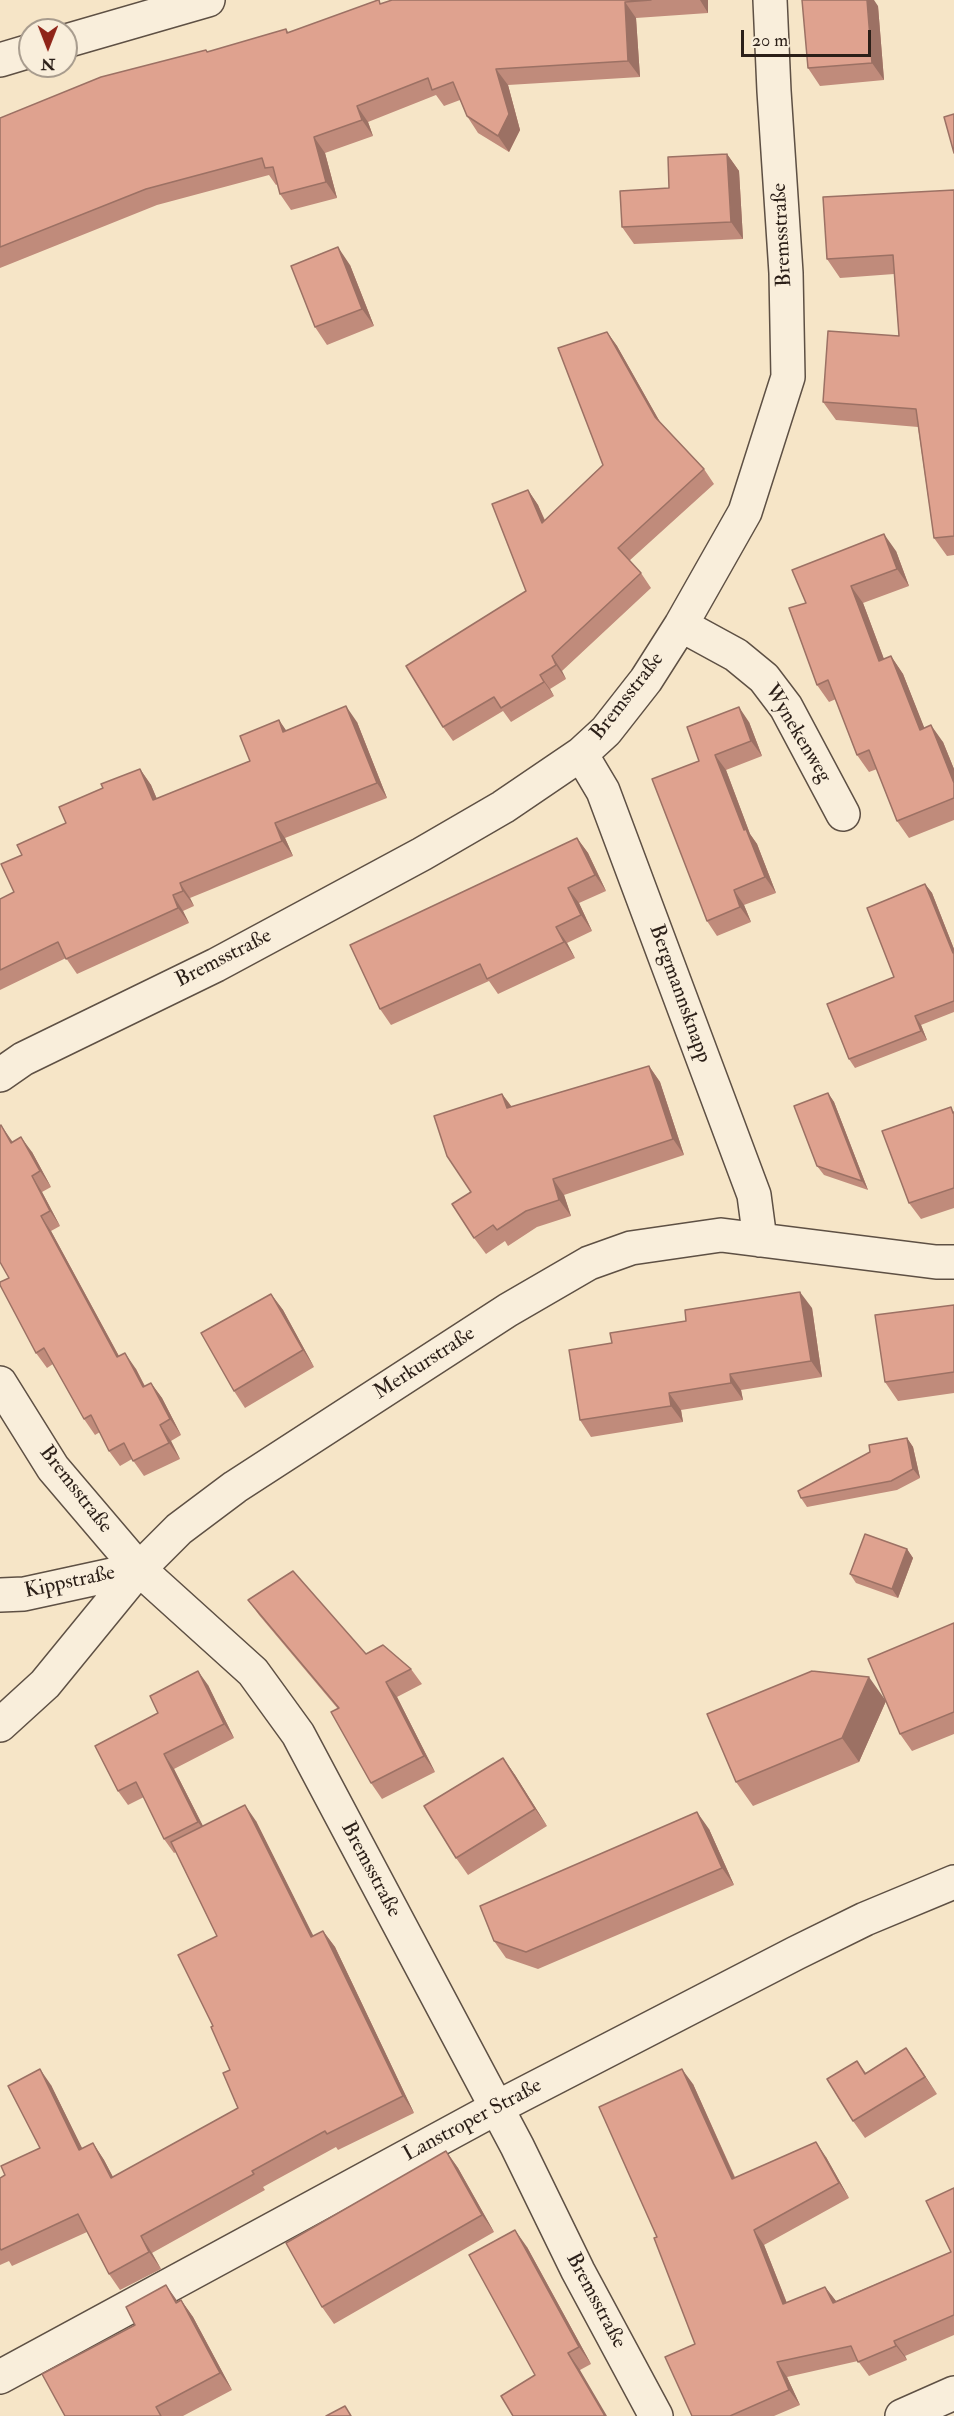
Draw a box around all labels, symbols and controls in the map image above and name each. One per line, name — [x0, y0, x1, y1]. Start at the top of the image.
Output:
north arrow — [18, 18, 78, 78]
scale bar — [744, 18, 874, 56]
text: 20 m — [752, 29, 788, 52]
text: N — [41, 54, 55, 74]
street label: Bremsstraße — [768, 182, 798, 288]
street label: Bremsstraße — [586, 648, 670, 746]
street label: Wynekenweg — [758, 680, 836, 788]
street label: Bergmannsknapp — [642, 922, 716, 1066]
street label: Bremsstraße — [172, 924, 276, 994]
street label: Merkurstraße — [370, 1322, 480, 1406]
street label: Bremsstraße — [33, 1441, 117, 1539]
street label: Kippstraße — [22, 1561, 118, 1605]
street label: Bremsstraße — [334, 1818, 406, 1922]
street label: Lanstroper Straße — [399, 2074, 547, 2168]
street label: Bremsstraße — [559, 2249, 631, 2353]

